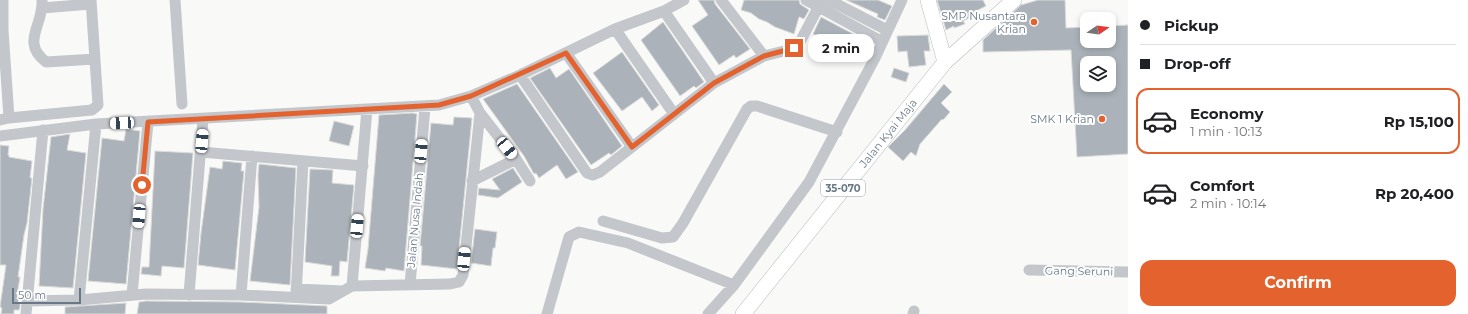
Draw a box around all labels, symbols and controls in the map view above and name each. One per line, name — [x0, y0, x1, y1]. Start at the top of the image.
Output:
place label: SMP Nusantara Krian — [941, 9, 1026, 36]
north arrow — [1080, 12, 1116, 48]
map controls — [1080, 12, 1116, 92]
text: Pickup — [1164, 16, 1219, 35]
marker: SMP Nusantara Krian — [1029, 17, 1039, 27]
callout: 2 min — [808, 34, 874, 62]
route end — [785, 39, 803, 57]
text: 2 min — [822, 40, 860, 56]
text: Drop-off — [1164, 54, 1231, 73]
button: layers — [1080, 56, 1116, 92]
street label: Jalan Kyai Maja — [856, 96, 920, 171]
icon: car — [1142, 103, 1178, 139]
text: Economy — [1190, 104, 1263, 123]
place label: SMK 1 Krian — [1030, 112, 1094, 126]
text: Rp 15,100 — [1384, 112, 1454, 131]
marker: SMK 1 Krian — [1097, 114, 1107, 124]
car — [110, 116, 134, 130]
text: 1 min · 10:13 — [1190, 123, 1262, 139]
car — [195, 129, 209, 153]
car — [495, 135, 519, 161]
car — [414, 139, 428, 163]
street label: Jalan Nusa Indah — [404, 172, 426, 269]
icon: car — [1142, 175, 1178, 211]
route start — [133, 176, 151, 194]
text: Comfort — [1190, 176, 1255, 195]
road number: 35-070 — [821, 180, 865, 196]
text: Rp 20,400 — [1375, 184, 1454, 203]
text: 2 min · 10:14 — [1190, 195, 1266, 211]
car — [132, 204, 146, 228]
car — [350, 214, 364, 238]
car — [457, 247, 471, 271]
button: Confirm — [1140, 260, 1456, 306]
street label: Gang Seruni — [1045, 263, 1113, 279]
scale bar — [12, 286, 81, 305]
text: 50 m — [18, 288, 46, 302]

